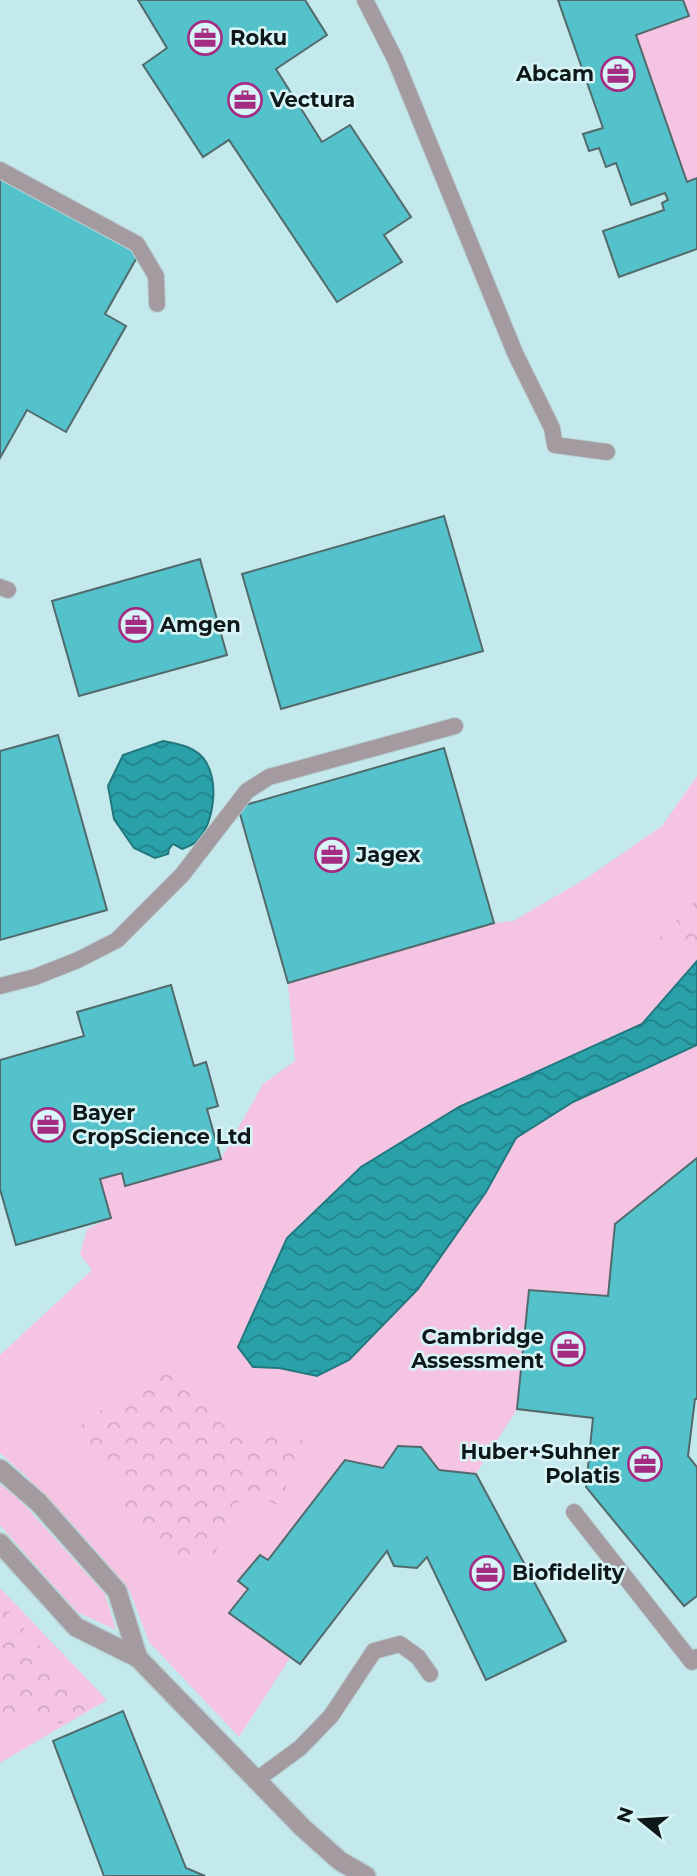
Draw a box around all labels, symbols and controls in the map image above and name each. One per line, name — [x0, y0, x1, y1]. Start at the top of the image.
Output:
office icon: Roku — [186, 19, 224, 57]
place label: Roku — [230, 25, 287, 50]
office icon: Abcam — [599, 55, 637, 93]
place label: Abcam — [515, 61, 594, 86]
office icon: Vectura — [226, 81, 264, 119]
place label: Vectura — [269, 87, 355, 112]
office icon: Amgen — [117, 606, 155, 644]
place label: Amgen — [159, 612, 241, 637]
office icon: Jagex — [313, 836, 351, 874]
place label: Jagex — [355, 842, 421, 867]
place label: Bayer CropScience Ltd — [72, 1100, 252, 1149]
office icon: Bayer CropScience Ltd — [29, 1106, 67, 1144]
place label: Cambridge Assessment — [410, 1324, 544, 1373]
office icon: Cambridge Assessment — [549, 1330, 587, 1368]
place label: Huber+Suhner Polatis — [460, 1439, 620, 1488]
office icon: Huber+Suhner Polatis — [626, 1445, 664, 1483]
office icon: Biofidelity — [468, 1554, 506, 1592]
place label: Biofidelity — [512, 1560, 625, 1585]
north arrow — [606, 1785, 676, 1855]
text: N — [612, 1804, 639, 1826]

